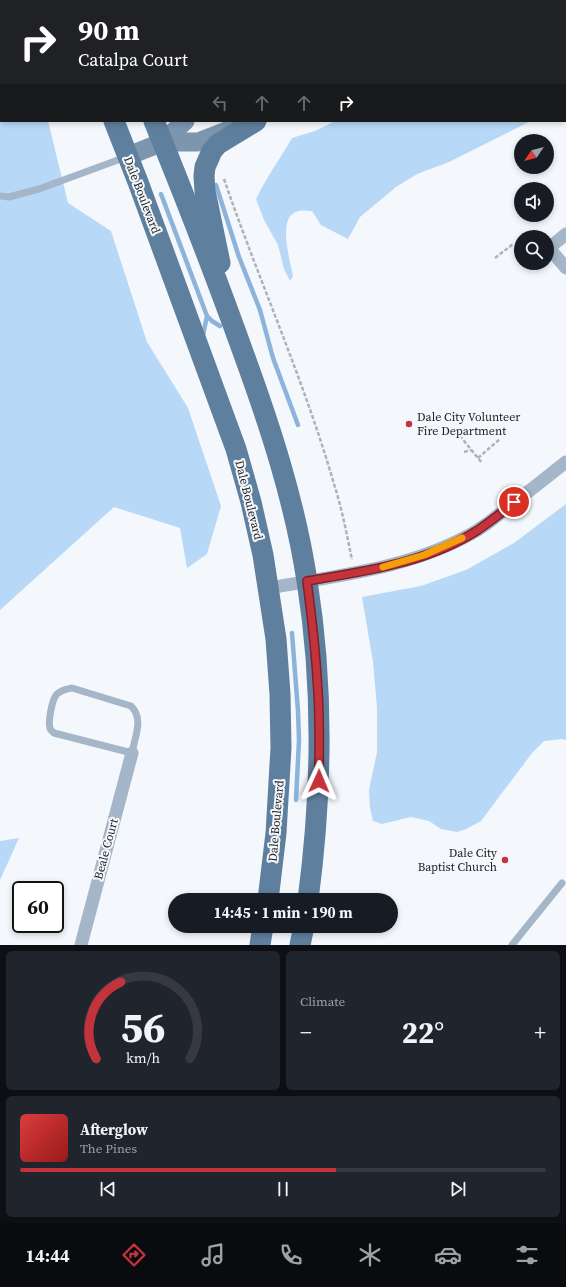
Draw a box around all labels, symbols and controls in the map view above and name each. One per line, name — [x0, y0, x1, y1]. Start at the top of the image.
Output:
text: 90 m — [78, 11, 140, 49]
icon: right — [12, 16, 64, 68]
text: Catalpa Court — [78, 47, 188, 72]
icon: left — [209, 92, 231, 114]
icon: ahead — [251, 92, 273, 114]
icon: ahead — [293, 92, 315, 114]
icon: right — [335, 92, 357, 114]
north arrow — [514, 134, 554, 174]
map controls — [514, 134, 554, 270]
street label: Dale Boulevard — [120, 154, 164, 236]
button: sound — [514, 182, 554, 222]
button: search — [514, 230, 554, 270]
place label: Dale City Volunteer Fire Department — [417, 409, 520, 439]
marker: Dale City Volunteer Fire Department — [404, 419, 414, 429]
street label: Dale Boulevard — [231, 459, 267, 542]
pin — [497, 485, 531, 519]
icon: arrive — [503, 491, 525, 513]
position arrow — [298, 760, 340, 802]
street label: Dale Boulevard — [264, 780, 288, 862]
street label: Beale Court — [90, 817, 122, 881]
place label: Dale City Baptist Church — [418, 845, 498, 875]
marker: Dale City Baptist Church — [500, 855, 510, 865]
speed limit sign: 60 — [12, 881, 64, 933]
text: 14:45 · 1 min · 190 m — [214, 902, 353, 923]
text: Climate — [300, 993, 345, 1010]
text: 56 — [120, 998, 166, 1055]
text: 22° — [402, 1012, 444, 1053]
text: − — [300, 1017, 312, 1047]
text: + — [534, 1017, 546, 1047]
text: km/h — [126, 1047, 160, 1067]
text: Afterglow — [80, 1119, 148, 1140]
text: The Pines — [80, 1140, 137, 1157]
icon: previous — [97, 1178, 119, 1200]
icon: pause — [272, 1178, 294, 1200]
icon: next — [447, 1178, 469, 1200]
icon: directions — [120, 1241, 148, 1269]
icon: music — [199, 1241, 227, 1269]
icon: phone — [277, 1241, 305, 1269]
icon: climate — [356, 1241, 384, 1269]
icon: car — [434, 1241, 462, 1269]
icon: filters — [513, 1241, 541, 1269]
text: 14:44 — [25, 1243, 70, 1268]

